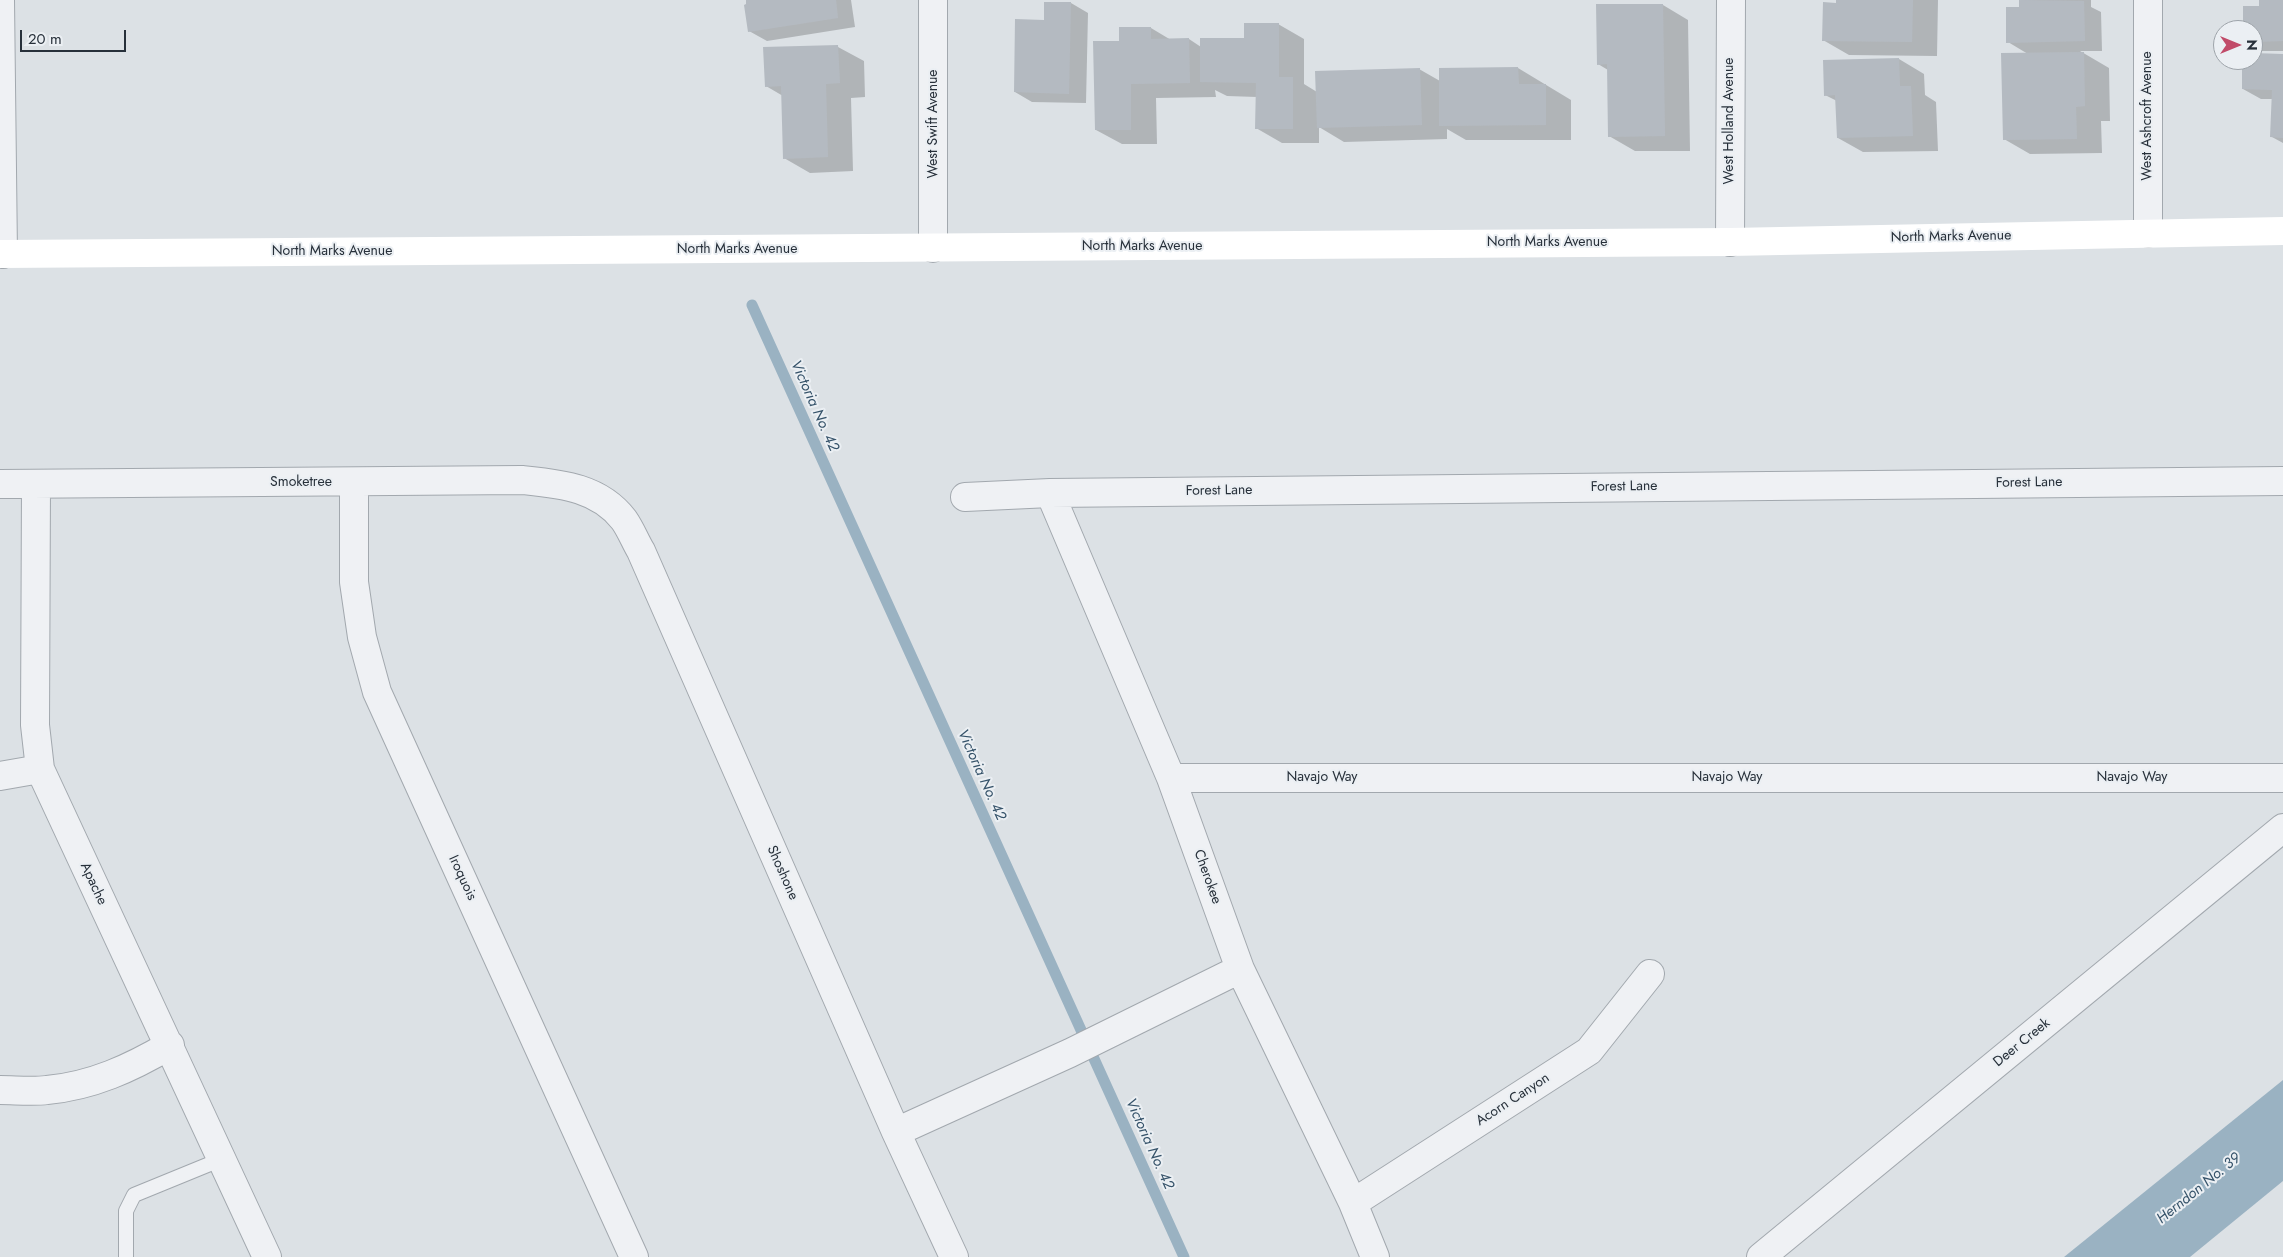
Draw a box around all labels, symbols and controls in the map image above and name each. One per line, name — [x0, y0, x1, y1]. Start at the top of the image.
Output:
scale bar — [22, 20, 129, 52]
north arrow — [2213, 20, 2263, 70]
text: 20 m — [28, 28, 62, 50]
text: N — [2242, 39, 2262, 51]
street label: West Ashcroft Avenue — [2140, 51, 2156, 181]
street label: West Holland Avenue — [1722, 57, 1738, 185]
street label: West Swift Avenue — [926, 69, 942, 179]
street label: North Marks Avenue — [1891, 228, 2011, 246]
street label: North Marks Avenue — [1487, 235, 1607, 251]
street label: North Marks Avenue — [1082, 239, 1202, 255]
street label: North Marks Avenue — [677, 242, 797, 258]
street label: North Marks Avenue — [272, 244, 392, 260]
water label: Victoria No. 42 — [786, 358, 842, 454]
street label: Forest Lane — [1995, 474, 2063, 492]
street label: Smoketree — [270, 475, 332, 491]
street label: Forest Lane — [1590, 478, 1658, 496]
street label: Forest Lane — [1185, 482, 1253, 500]
water label: Victoria No. 42 — [953, 727, 1009, 823]
street label: Navajo Way — [1286, 770, 1358, 786]
street label: Navajo Way — [1691, 770, 1763, 786]
street label: Navajo Way — [2096, 770, 2168, 786]
street label: Shoshone — [763, 843, 801, 903]
street label: Cherokee — [1189, 847, 1225, 907]
street label: Iroquois — [444, 853, 480, 903]
street label: Apache — [76, 860, 110, 908]
street label: Deer Creek — [1990, 1015, 2054, 1071]
street label: Acorn Canyon — [1473, 1070, 1553, 1130]
water label: Victoria No. 42 — [1121, 1096, 1177, 1192]
water label: Herndon No. 39 — [2153, 1150, 2245, 1228]

